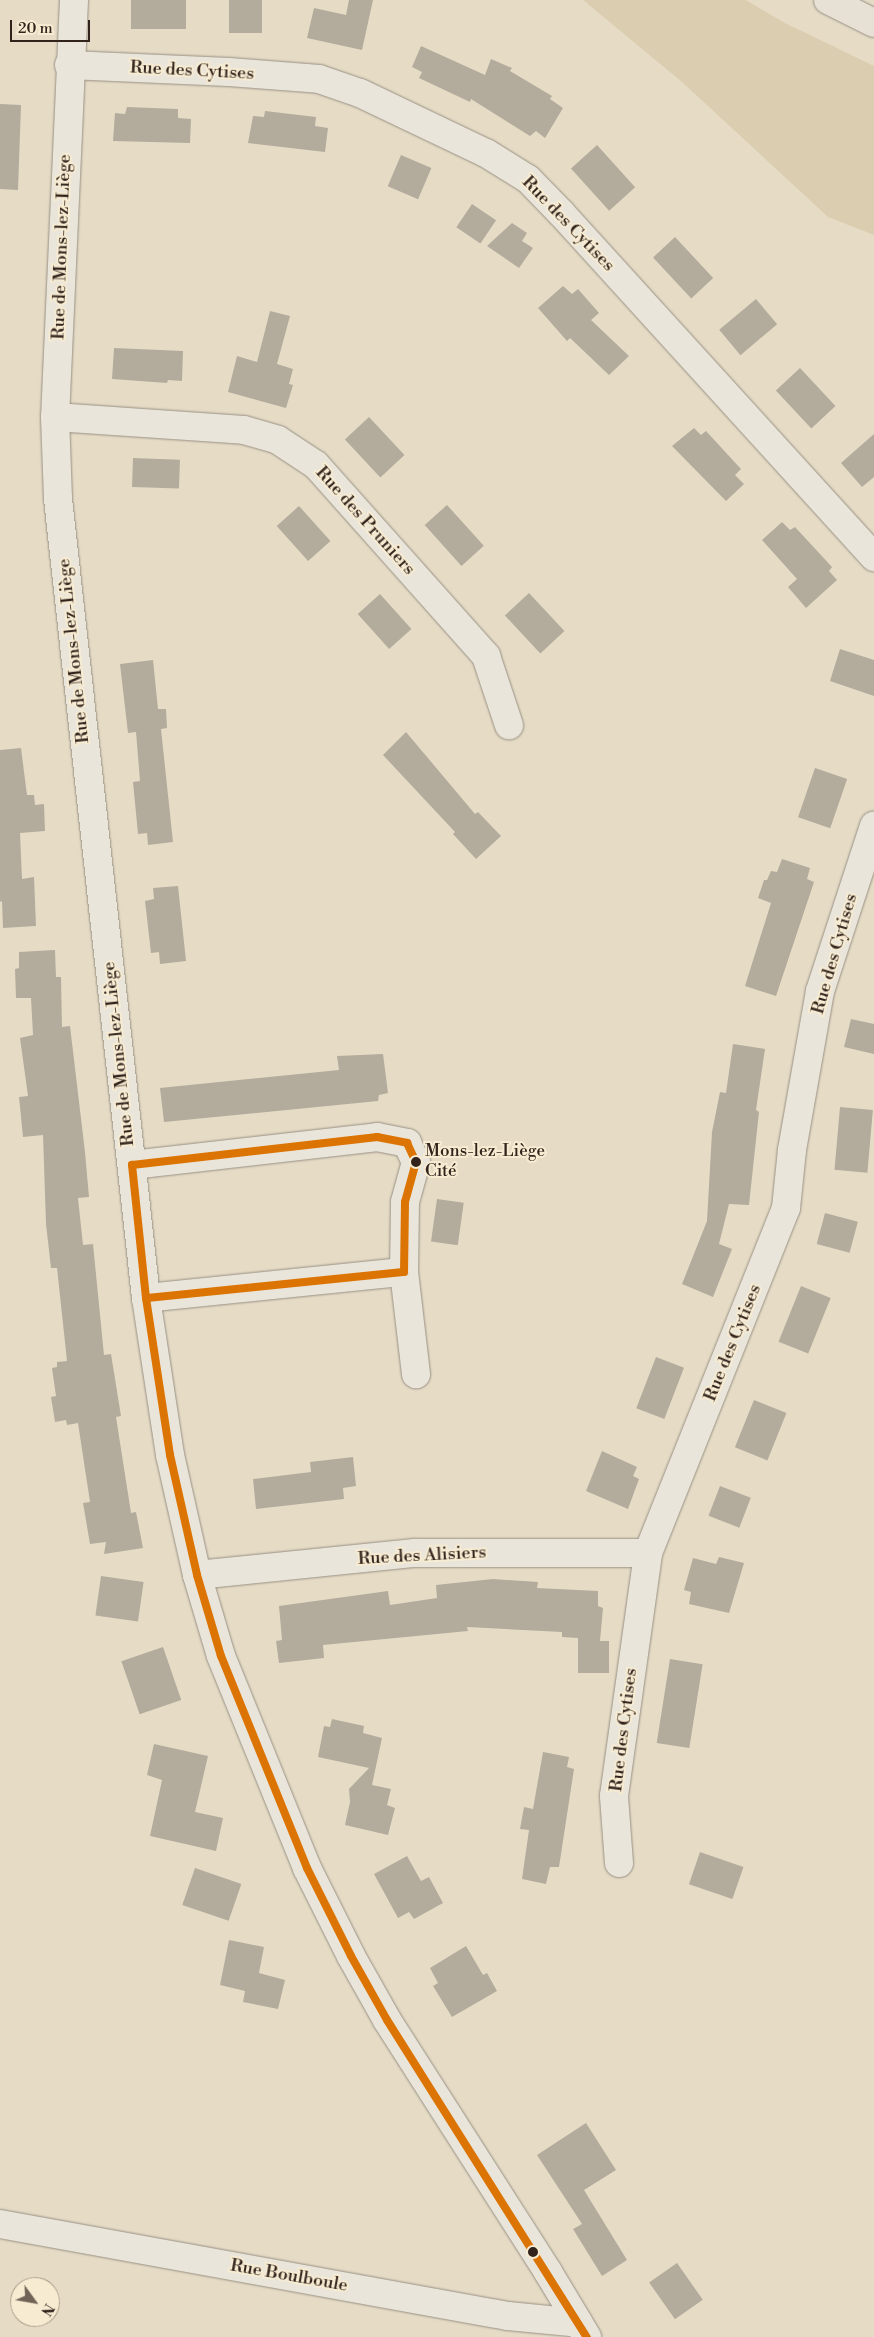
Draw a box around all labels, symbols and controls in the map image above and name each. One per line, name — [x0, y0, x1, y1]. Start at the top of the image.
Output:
scale bar — [12, 10, 92, 42]
text: 20 m — [18, 19, 53, 38]
street label: Rue des Cytises — [129, 57, 255, 85]
street label: Rue de Mons-lez-Liège — [48, 154, 76, 340]
street label: Rue des Cytises — [517, 172, 619, 276]
street label: Rue des Pruniers — [311, 462, 419, 580]
street label: Rue de Mons-lez-Liège — [54, 558, 94, 744]
street label: Rue des Cytises — [807, 891, 863, 1017]
street label: Rue de Mons-lez-Liège — [99, 961, 139, 1147]
place label: Mons-lez-Liège Cité — [425, 1142, 545, 1182]
marker: Mons-lez-Liège Cité — [411, 1157, 421, 1167]
street label: Rue des Cytises — [700, 1281, 766, 1405]
street label: Rue des Alisiers — [357, 1542, 487, 1570]
street label: Rue des Cytises — [606, 1667, 642, 1793]
unlabelled marker — [528, 2247, 538, 2257]
street label: Rue Boulboule — [229, 2255, 349, 2297]
north arrow — [10, 2277, 60, 2327]
text: N — [36, 2300, 57, 2319]

